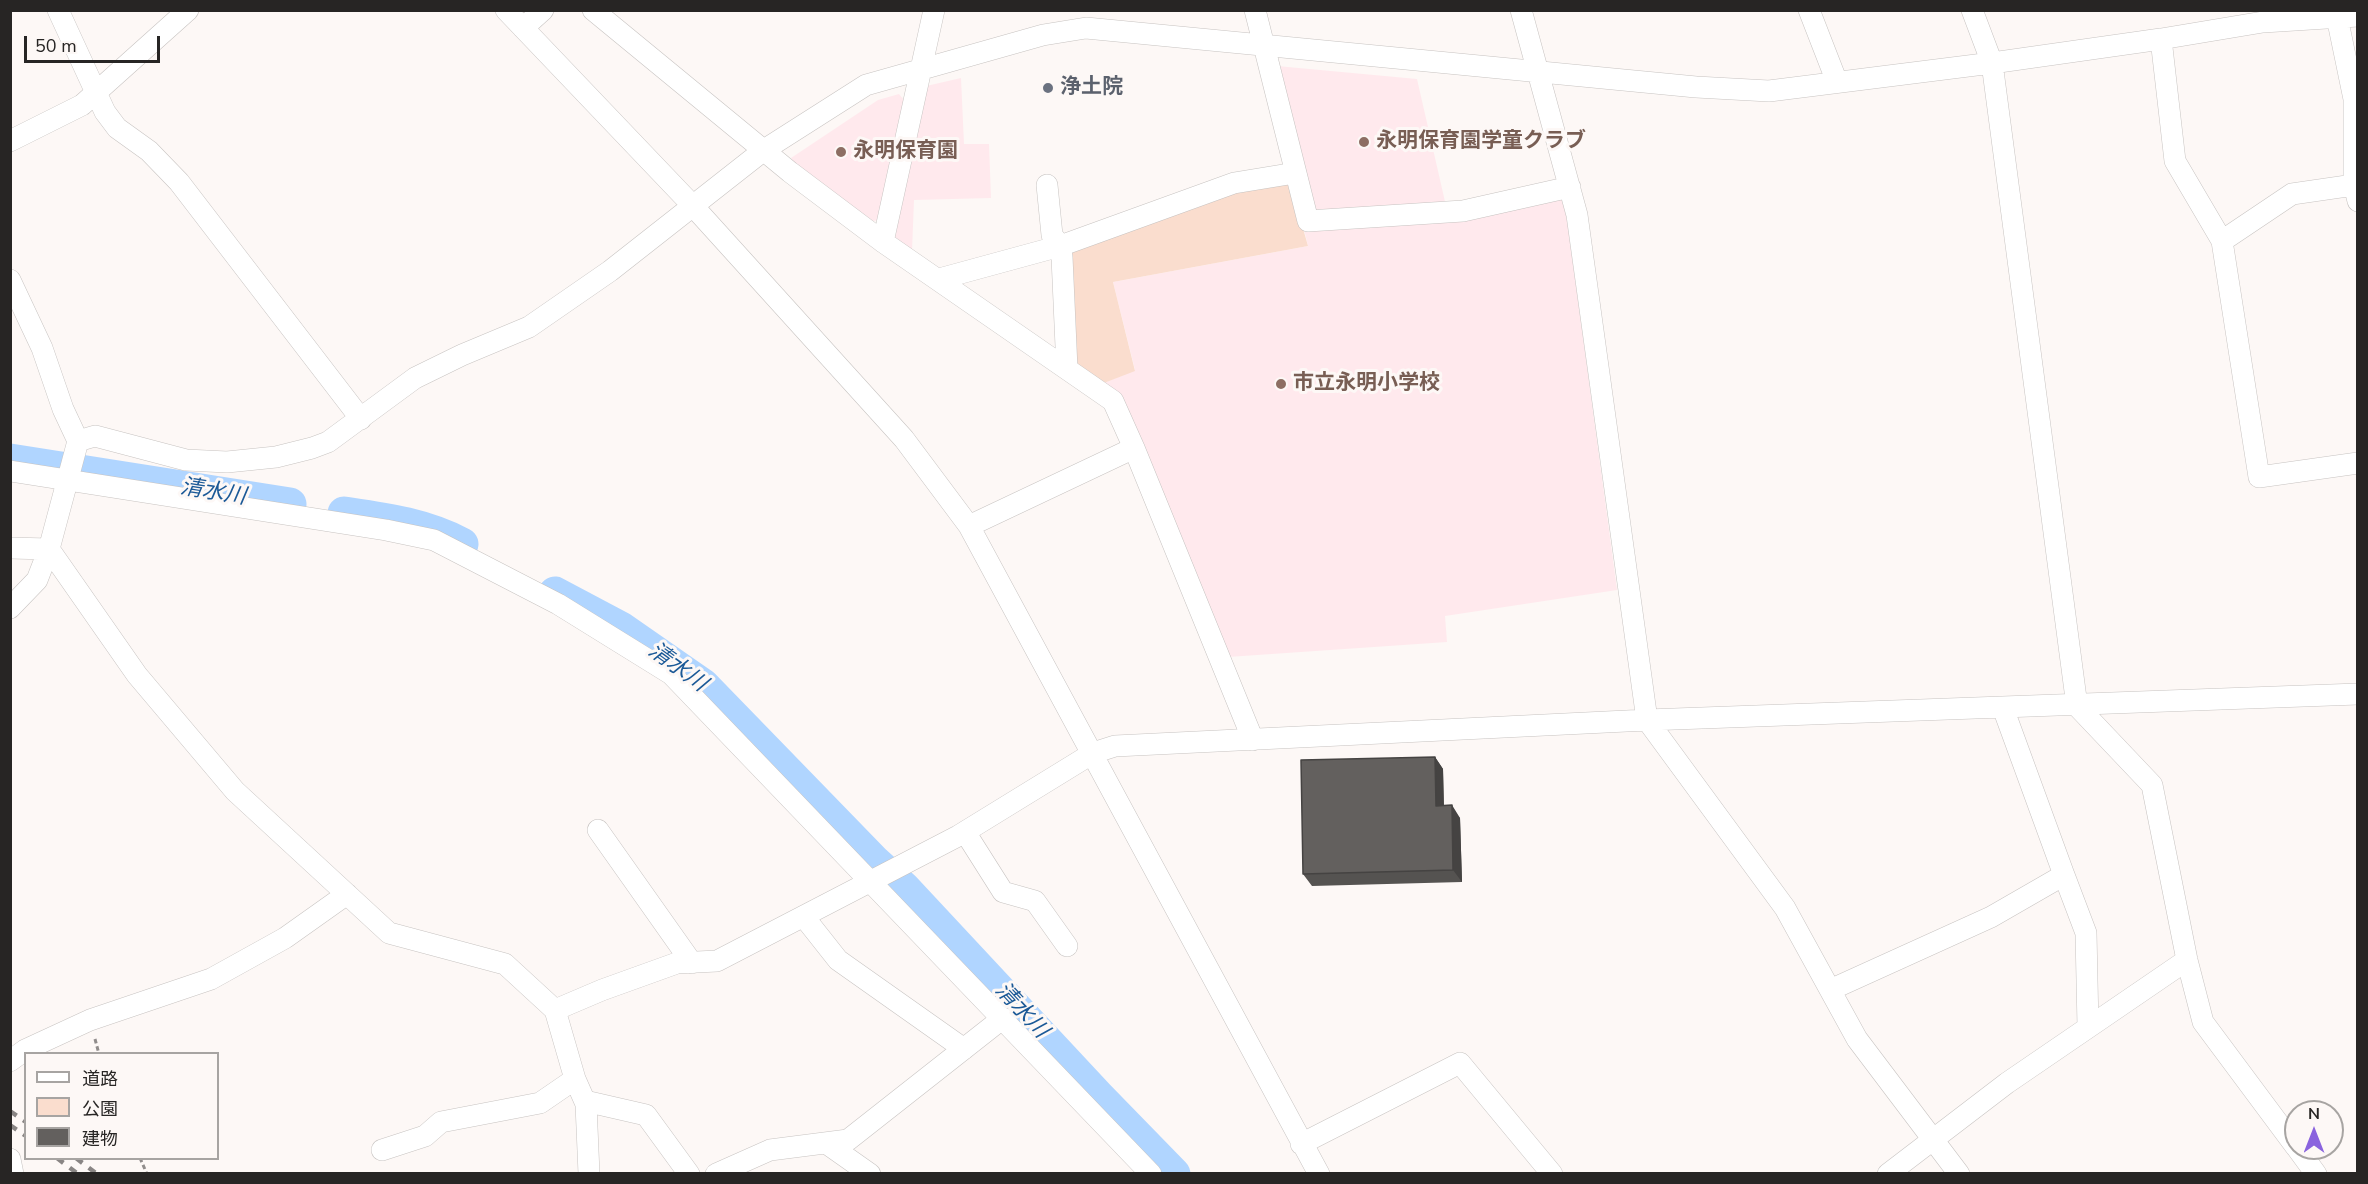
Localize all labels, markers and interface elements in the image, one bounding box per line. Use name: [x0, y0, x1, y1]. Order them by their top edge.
scale bar: [27, 24, 164, 62]
text: 50 m: [35, 34, 77, 58]
place label: 浄土院: [1060, 75, 1123, 101]
marker: 浄土院: [1041, 81, 1055, 95]
place label: 永明保育園学童クラブ: [1376, 129, 1586, 155]
marker: 永明保育園学童クラブ: [1357, 135, 1371, 149]
place label: 永明保育園: [853, 139, 958, 165]
marker: 永明保育園: [834, 145, 848, 159]
place label: 市立永明小学校: [1293, 371, 1440, 397]
marker: 市立永明小学校: [1274, 377, 1288, 391]
water label: 清水川: [178, 475, 248, 511]
water label: 清水川: [643, 638, 711, 698]
water label: 清水川: [989, 978, 1053, 1044]
legend: [24, 1052, 219, 1160]
text: 道路: [82, 1067, 118, 1091]
text: 公園: [82, 1097, 118, 1121]
north arrow: [2284, 1100, 2344, 1160]
text: N: [2308, 1103, 2320, 1125]
text: 建物: [82, 1127, 118, 1151]

